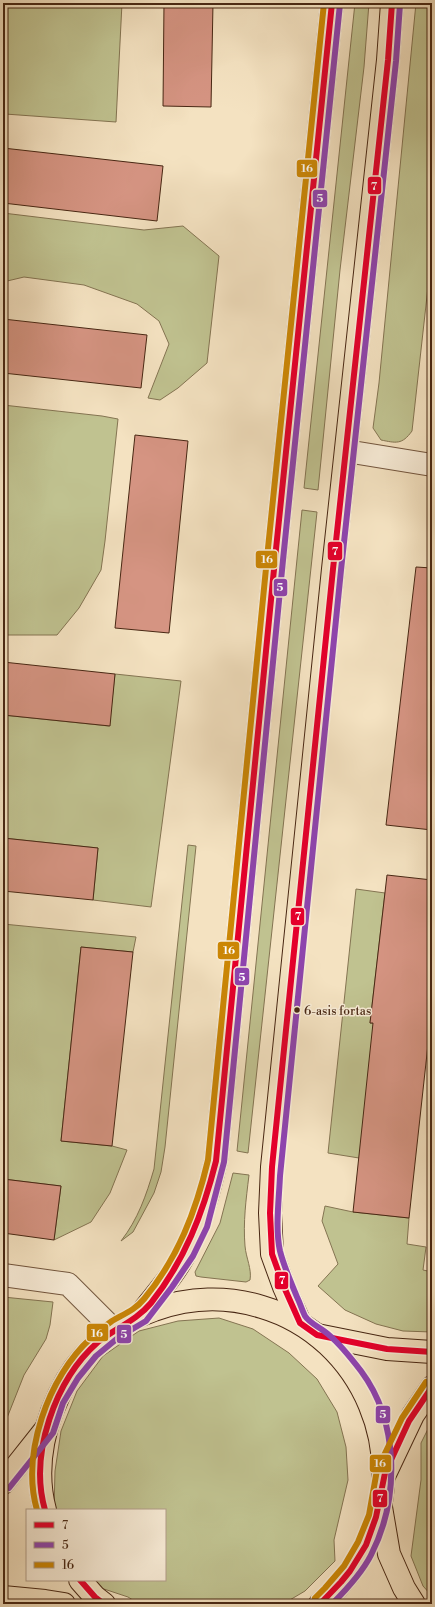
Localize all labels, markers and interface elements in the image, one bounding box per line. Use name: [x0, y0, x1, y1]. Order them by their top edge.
line badge: 16: [296, 159, 318, 178]
text: 16: [301, 162, 313, 176]
line badge: 7: [367, 176, 382, 195]
text: 7: [371, 180, 378, 194]
line badge: 5: [312, 189, 328, 208]
text: 5: [317, 192, 324, 206]
line badge: 7: [327, 541, 343, 561]
text: 7: [332, 545, 339, 559]
line badge: 16: [255, 550, 278, 569]
text: 16: [261, 553, 273, 567]
line badge: 5: [273, 578, 288, 597]
text: 5: [277, 581, 284, 595]
line badge: 7: [290, 907, 305, 926]
text: 7: [295, 910, 302, 924]
line badge: 16: [217, 941, 240, 960]
text: 16: [223, 944, 235, 958]
line badge: 5: [234, 967, 250, 986]
text: 5: [239, 971, 246, 985]
place label: 6-asis fortas: [304, 1004, 371, 1019]
marker: 6-asis fortas: [292, 1005, 302, 1015]
line badge: 7: [274, 1271, 289, 1290]
text: 7: [279, 1274, 286, 1288]
line badge: 16: [86, 1323, 109, 1342]
line badge: 5: [116, 1324, 132, 1344]
text: 16: [91, 1327, 103, 1341]
text: 5: [121, 1328, 128, 1342]
line badge: 5: [375, 1405, 391, 1424]
text: 5: [380, 1408, 387, 1422]
line badge: 16: [369, 1454, 392, 1473]
text: 16: [374, 1457, 386, 1471]
line badge: 7: [372, 1489, 388, 1508]
text: 7: [377, 1492, 384, 1506]
legend: [26, 1509, 166, 1581]
text: 7: [62, 1518, 68, 1533]
text: 5: [62, 1538, 69, 1553]
text: 16: [62, 1558, 74, 1573]

